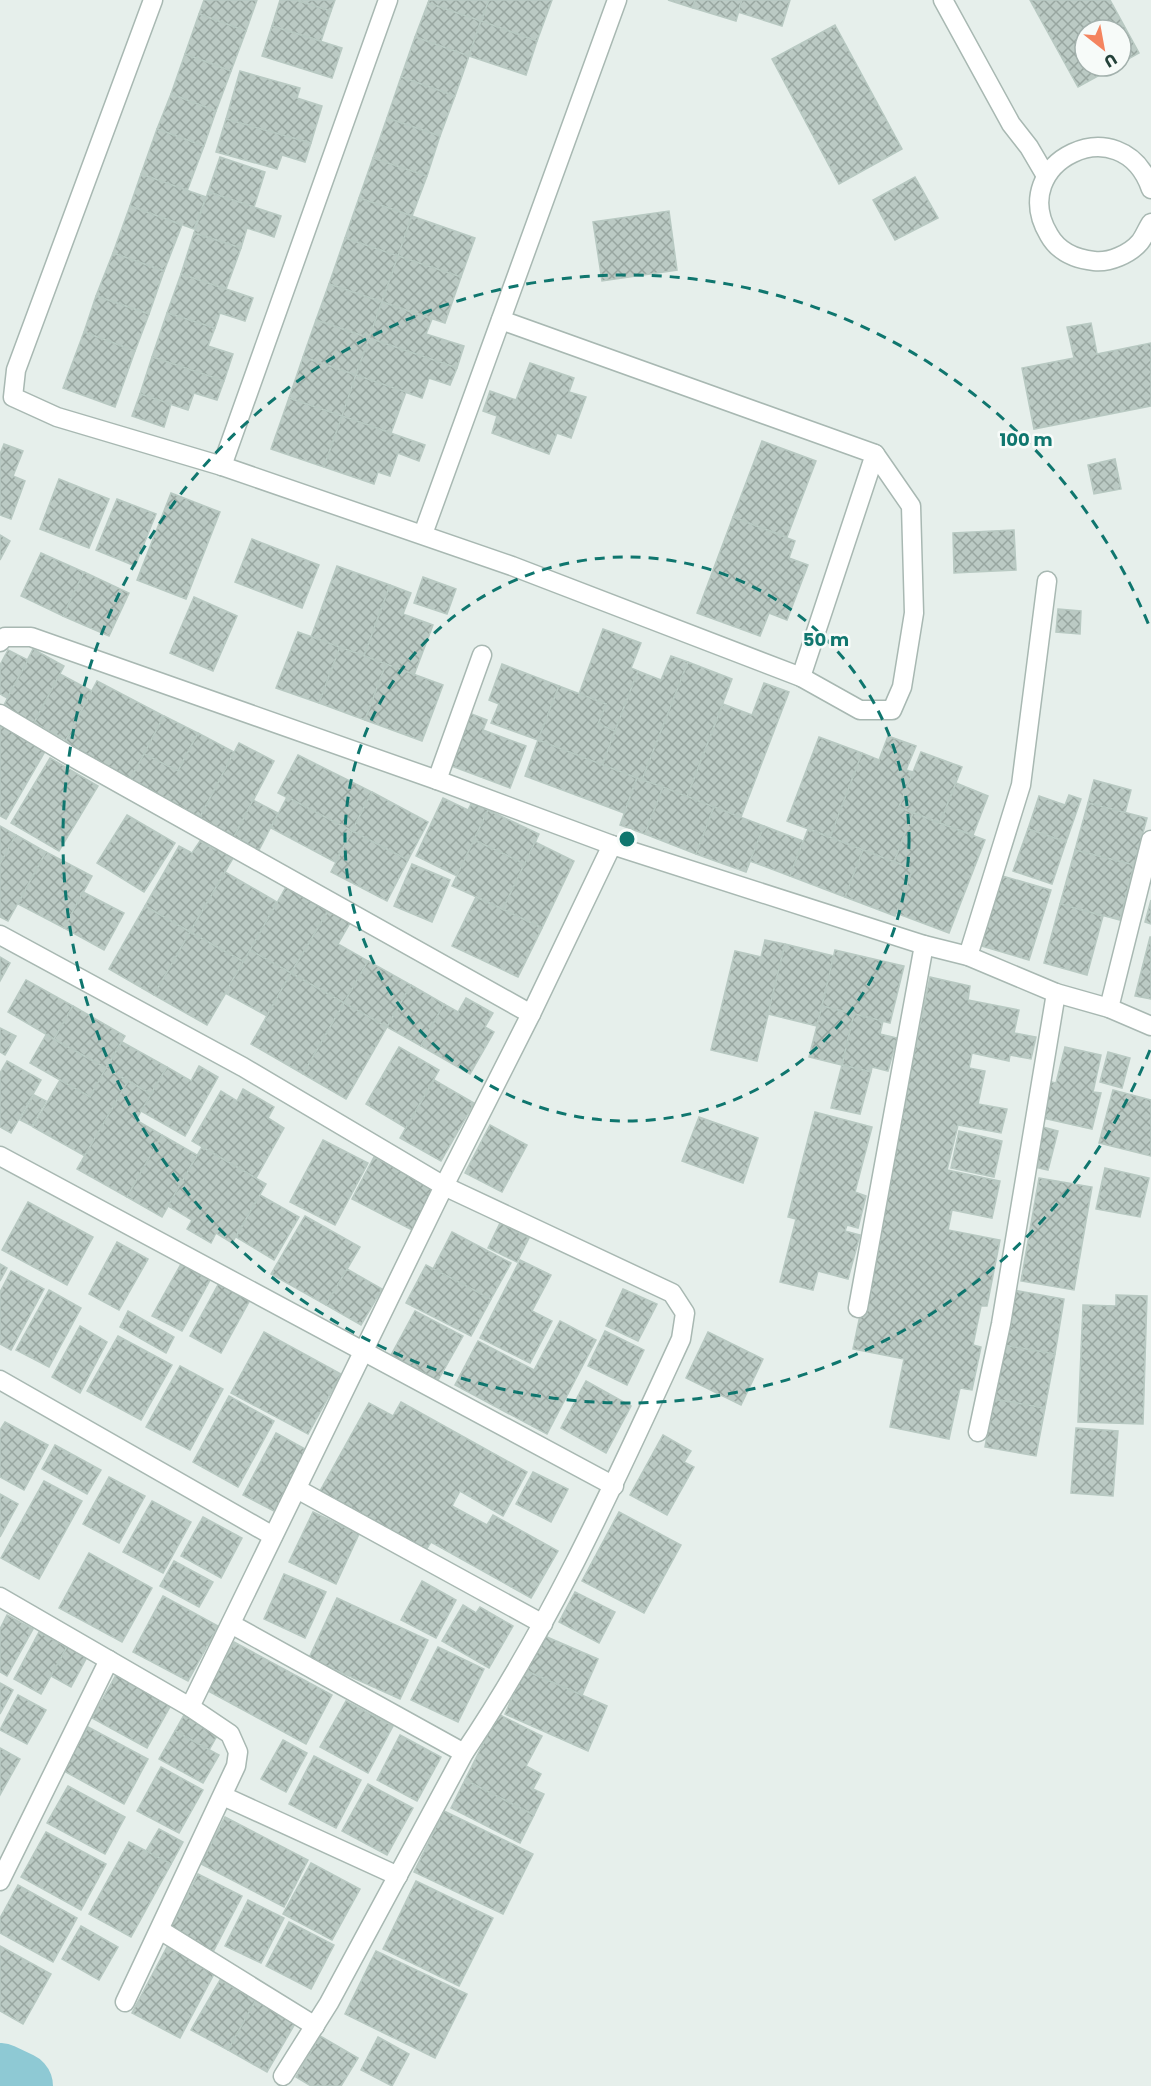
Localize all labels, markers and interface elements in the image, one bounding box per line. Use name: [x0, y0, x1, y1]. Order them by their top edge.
north arrow: [1073, 18, 1133, 78]
text: U: [1100, 48, 1121, 73]
text: 100 m: [999, 427, 1053, 452]
text: 50 m: [803, 627, 849, 652]
centre of rings: [617, 829, 637, 849]

